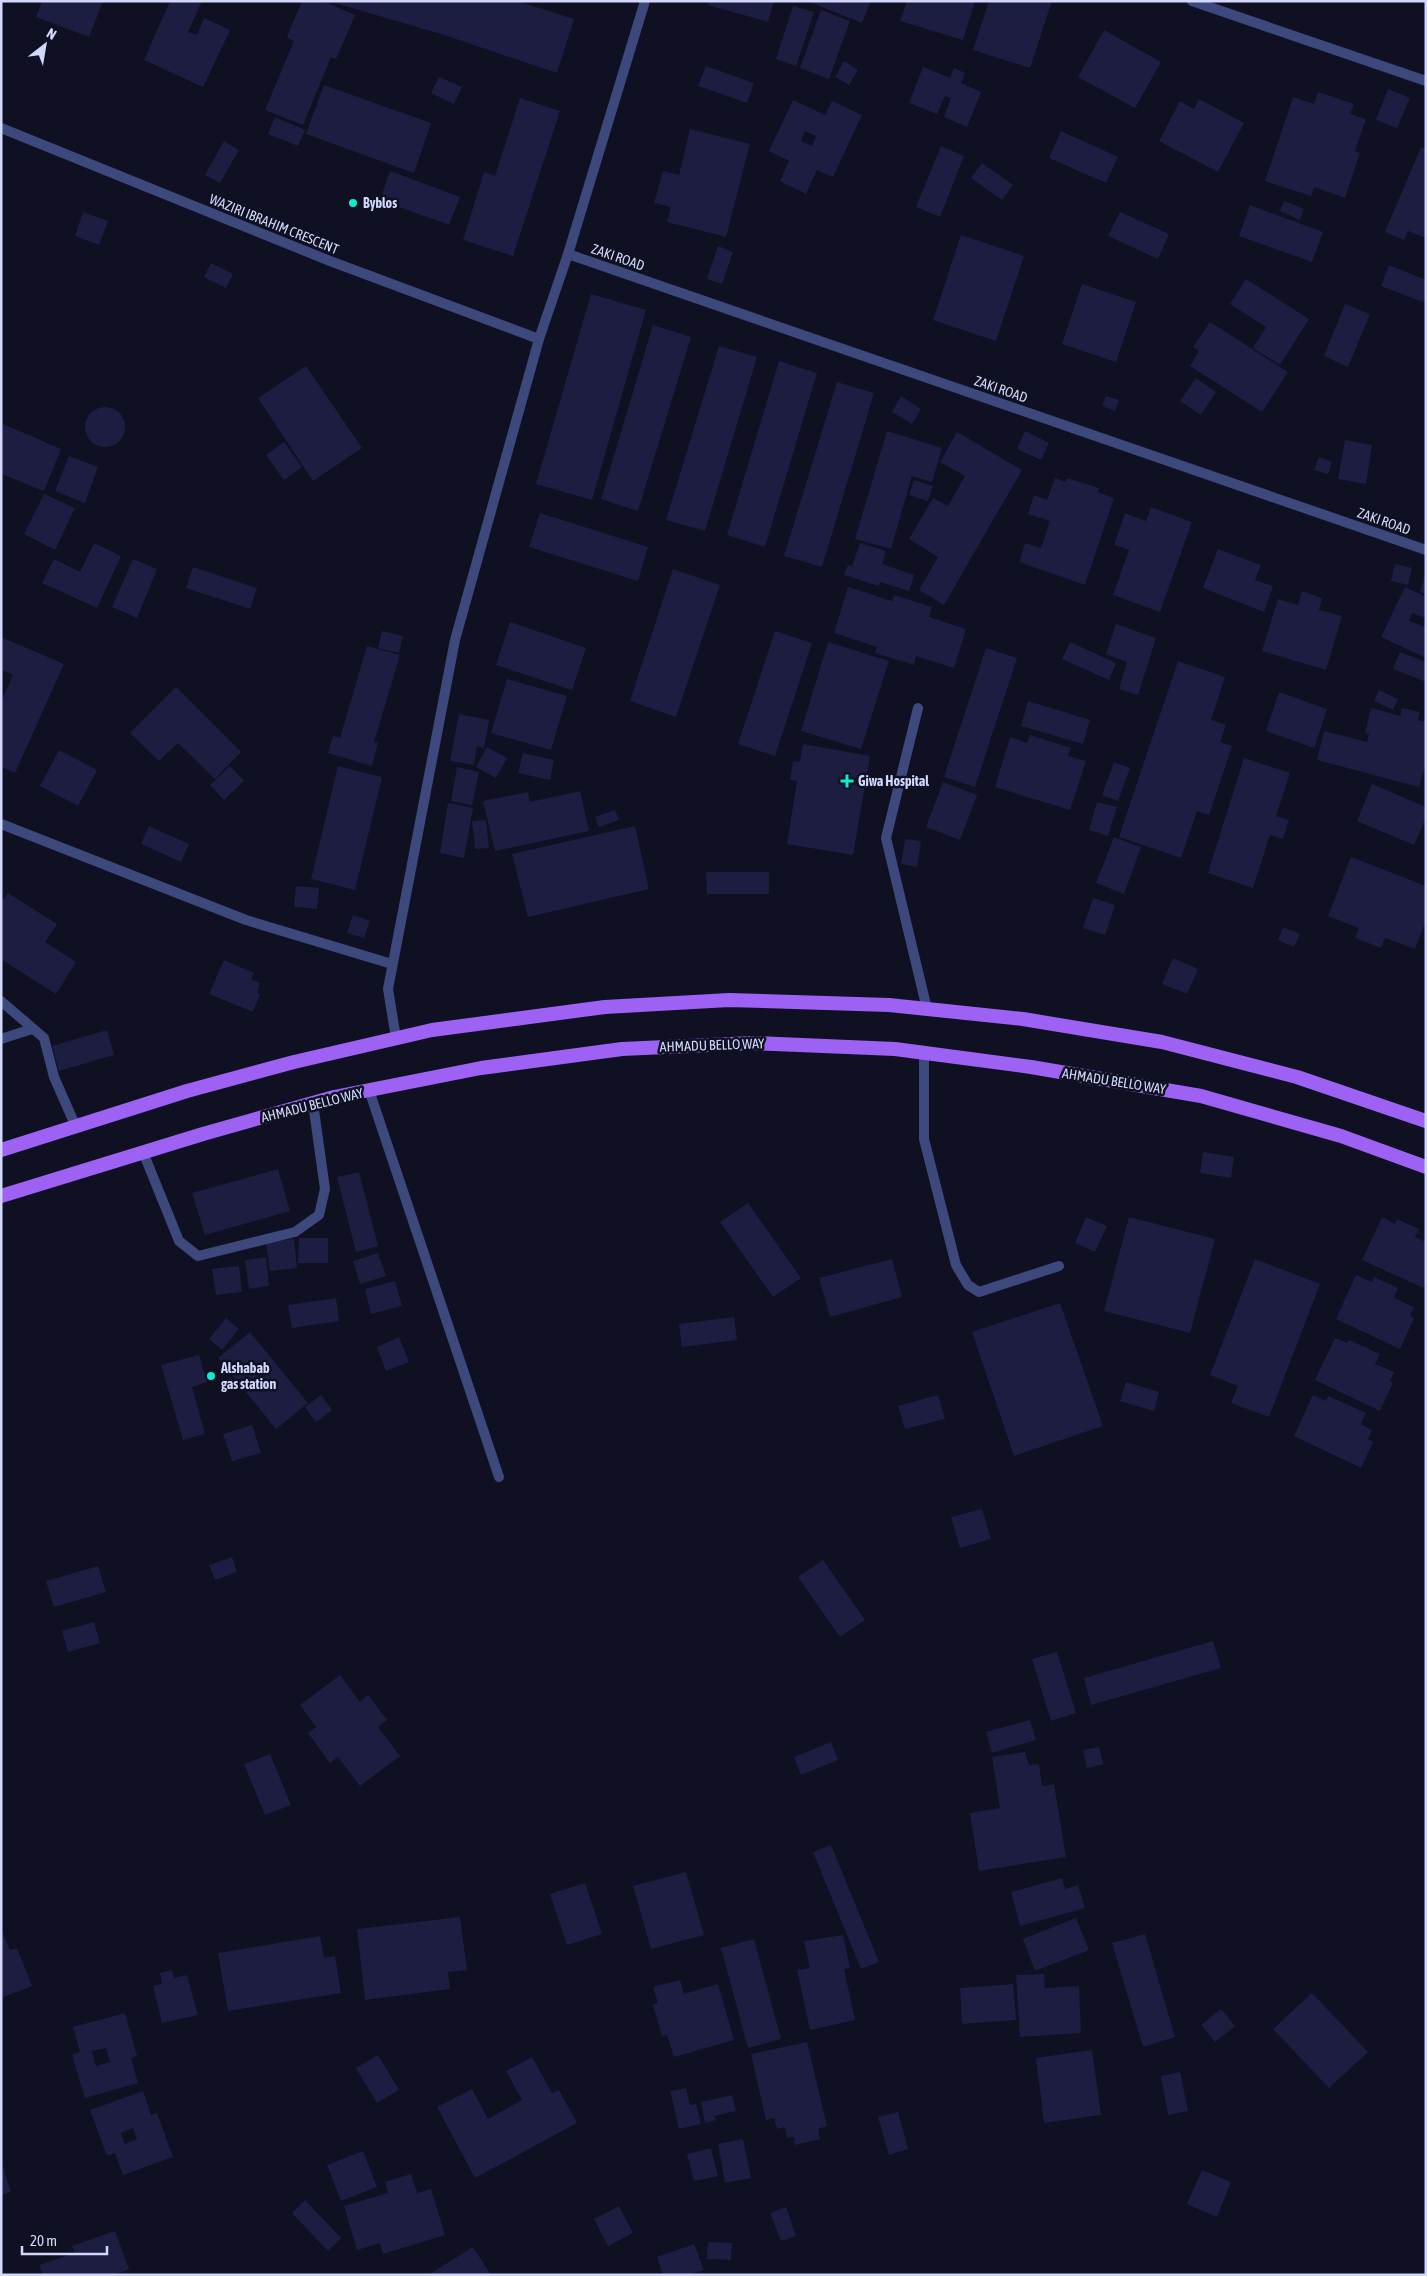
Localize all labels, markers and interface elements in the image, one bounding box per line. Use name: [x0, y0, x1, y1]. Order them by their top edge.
north arrow: [20, 20, 70, 70]
text: N: [44, 25, 59, 43]
street label: WAZIRI IBRAHIM CRESCENT: [207, 191, 341, 257]
place label: Byblos: [363, 195, 397, 211]
marker: Byblos: [347, 197, 359, 209]
street label: ZAKI ROAD: [589, 240, 647, 274]
street label: ZAKI ROAD: [972, 372, 1030, 406]
street label: ZAKI ROAD: [1355, 504, 1413, 538]
place label: Giwa Hospital: [858, 773, 929, 789]
marker: Giwa Hospital: [840, 774, 854, 788]
street label: AHMADU BELLO WAY: [659, 1035, 765, 1055]
street label: AHMADU BELLO WAY: [1061, 1065, 1168, 1097]
street label: AHMADU BELLO WAY: [259, 1084, 366, 1125]
place label: Alshabab gas station: [220, 1360, 276, 1392]
marker: Alshabab gas station: [205, 1370, 217, 1382]
scale bar: [22, 2224, 108, 2256]
text: 20 m: [30, 2232, 57, 2249]

